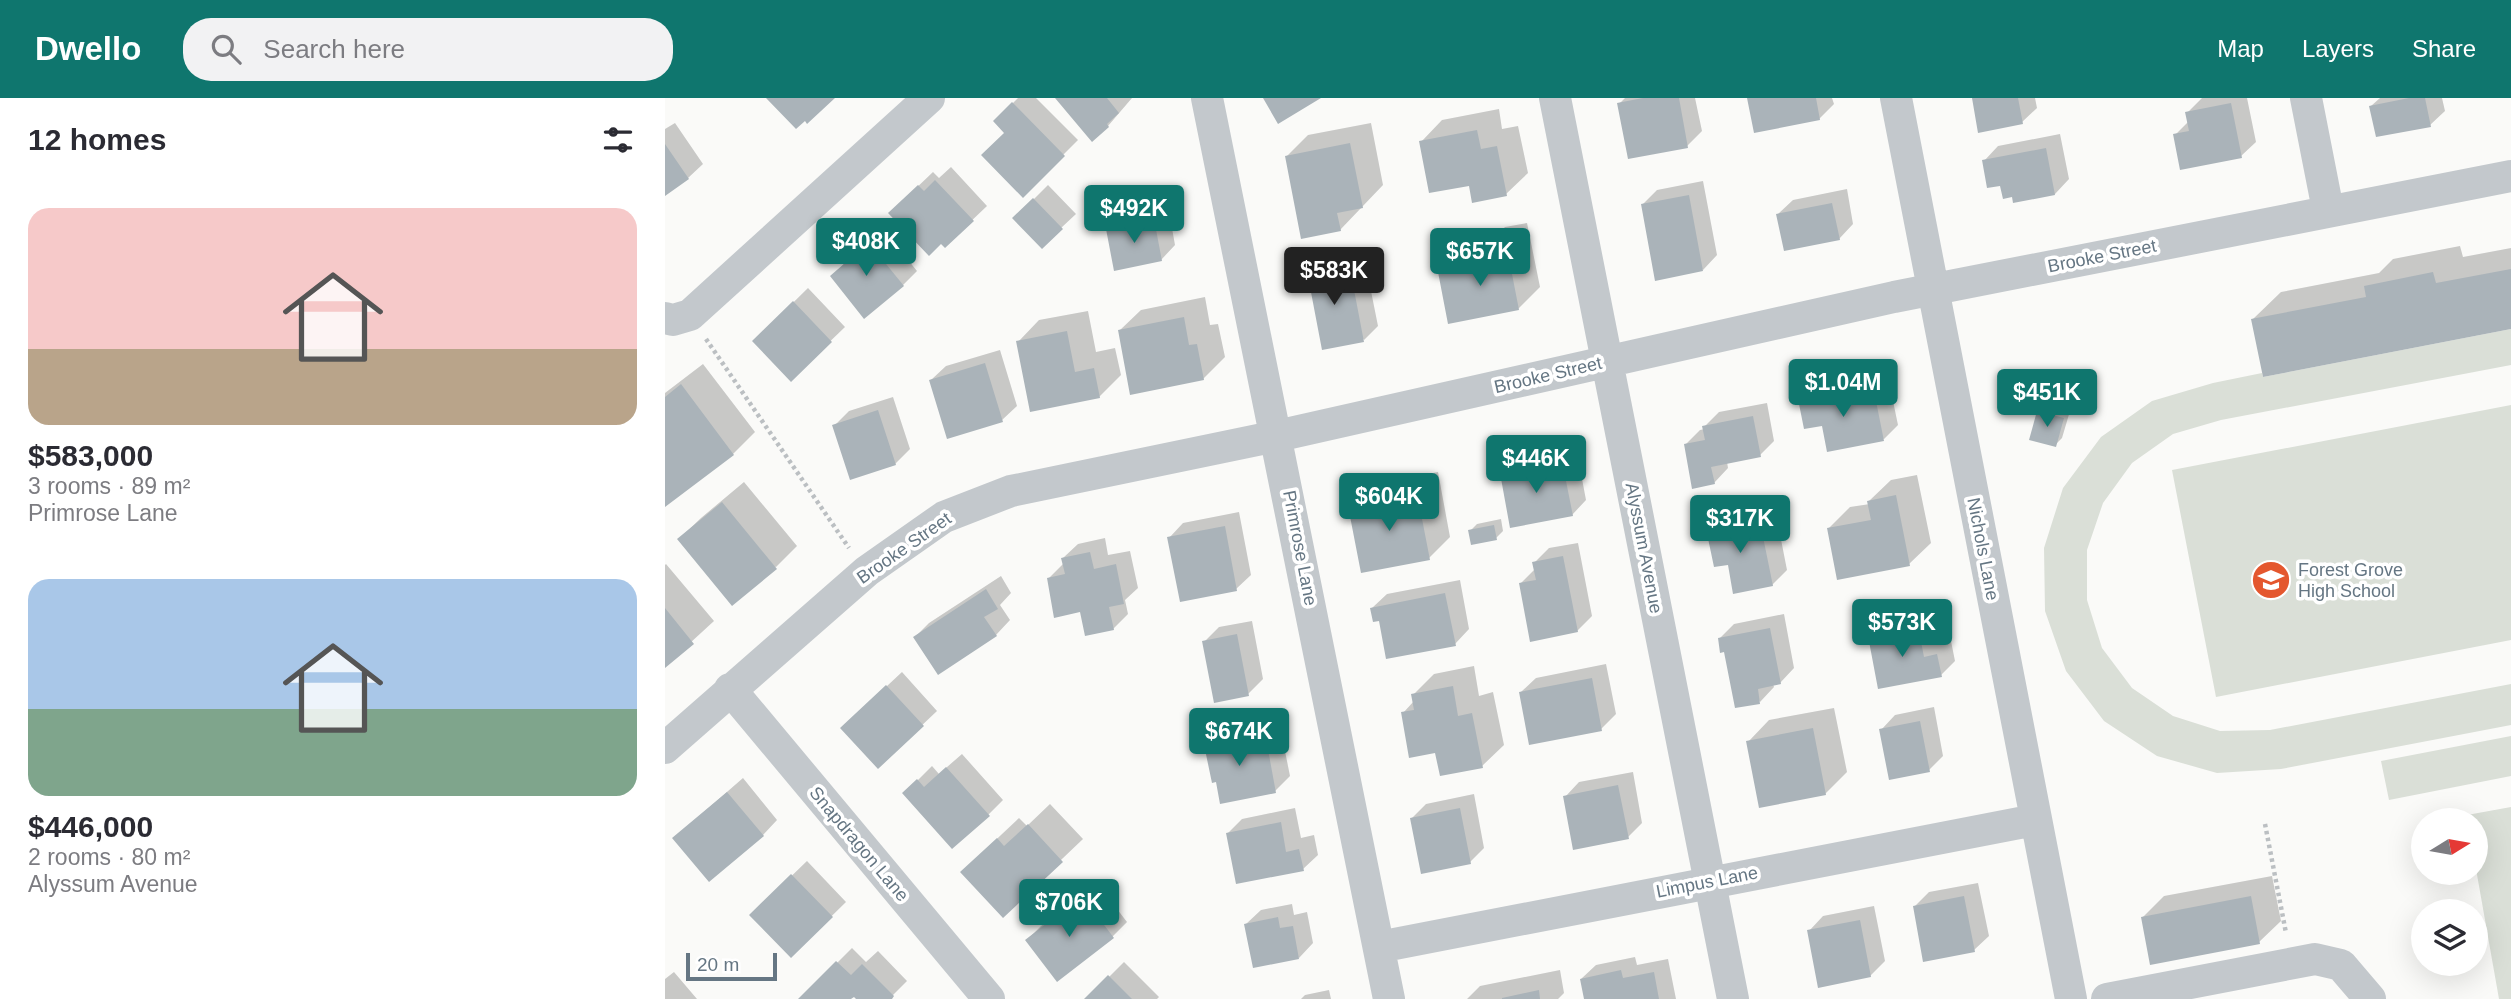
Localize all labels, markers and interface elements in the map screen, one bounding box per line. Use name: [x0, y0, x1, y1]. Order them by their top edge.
search box: [183, 18, 673, 81]
text: Dwello: [35, 30, 141, 67]
icon: search: [207, 30, 245, 68]
text: Search here: [263, 34, 405, 64]
text: Map: [2217, 35, 2264, 62]
text: Layers: [2302, 35, 2374, 62]
text: Share: [2412, 35, 2476, 62]
icon: filters: [599, 121, 637, 159]
text: 12 homes: [28, 123, 166, 156]
pin: $492K: [1085, 186, 1183, 245]
text: $492K: [1100, 195, 1168, 221]
pin: $408K: [817, 218, 915, 278]
text: $408K: [832, 228, 900, 254]
pin: $657K: [1431, 228, 1529, 288]
street label: Brooke Street: [2046, 236, 2158, 276]
text: $657K: [1446, 238, 1514, 264]
pin: $583K: [1285, 248, 1383, 307]
icon: home: [270, 254, 396, 380]
text: $583K: [1300, 257, 1368, 283]
street label: Brooke Street: [1492, 353, 1604, 397]
pin: $1.04M: [1786, 360, 1900, 419]
text: $1.04M: [1805, 369, 1881, 395]
pin: $451K: [1998, 370, 2096, 429]
text: $451K: [2013, 379, 2081, 405]
pin: $446K: [1487, 436, 1585, 495]
text: $583,000: [28, 439, 153, 472]
text: $446K: [1502, 445, 1570, 471]
text: 3 rooms · 89 m²: [28, 473, 190, 499]
pin: $604K: [1340, 474, 1438, 533]
street label: Alyssum Avenue: [1622, 481, 1666, 615]
text: $604K: [1355, 483, 1423, 509]
street label: Primrose Lane: [1279, 489, 1321, 607]
pin: $317K: [1691, 496, 1789, 555]
street label: Nichols Lane: [1963, 496, 2003, 602]
text: Primrose Lane: [28, 500, 178, 526]
text: $317K: [1706, 505, 1774, 531]
street label: Brooke Street: [853, 508, 955, 588]
school or university icon: Forest Grove High School: [2250, 559, 2292, 601]
place label: Forest Grove High School: [2298, 560, 2403, 601]
pin: $573K: [1853, 600, 1951, 659]
text: $573K: [1868, 609, 1936, 635]
icon: home: [270, 625, 396, 751]
pin: $674K: [1190, 708, 1288, 768]
text: $674K: [1205, 718, 1273, 744]
street label: Snapdragon Lane: [805, 783, 913, 905]
north arrow: [2411, 808, 2489, 886]
map controls: [2411, 808, 2488, 976]
text: $446,000: [28, 810, 153, 843]
text: 2 rooms · 80 m²: [28, 844, 190, 870]
street label: Limpus Lane: [1654, 862, 1760, 902]
text: Alyssum Avenue: [28, 871, 198, 897]
pin: $706K: [1020, 880, 1118, 939]
text: $706K: [1035, 889, 1103, 915]
button: layers: [2411, 899, 2488, 976]
scale bar: [686, 950, 777, 982]
text: 20 m: [697, 954, 739, 975]

